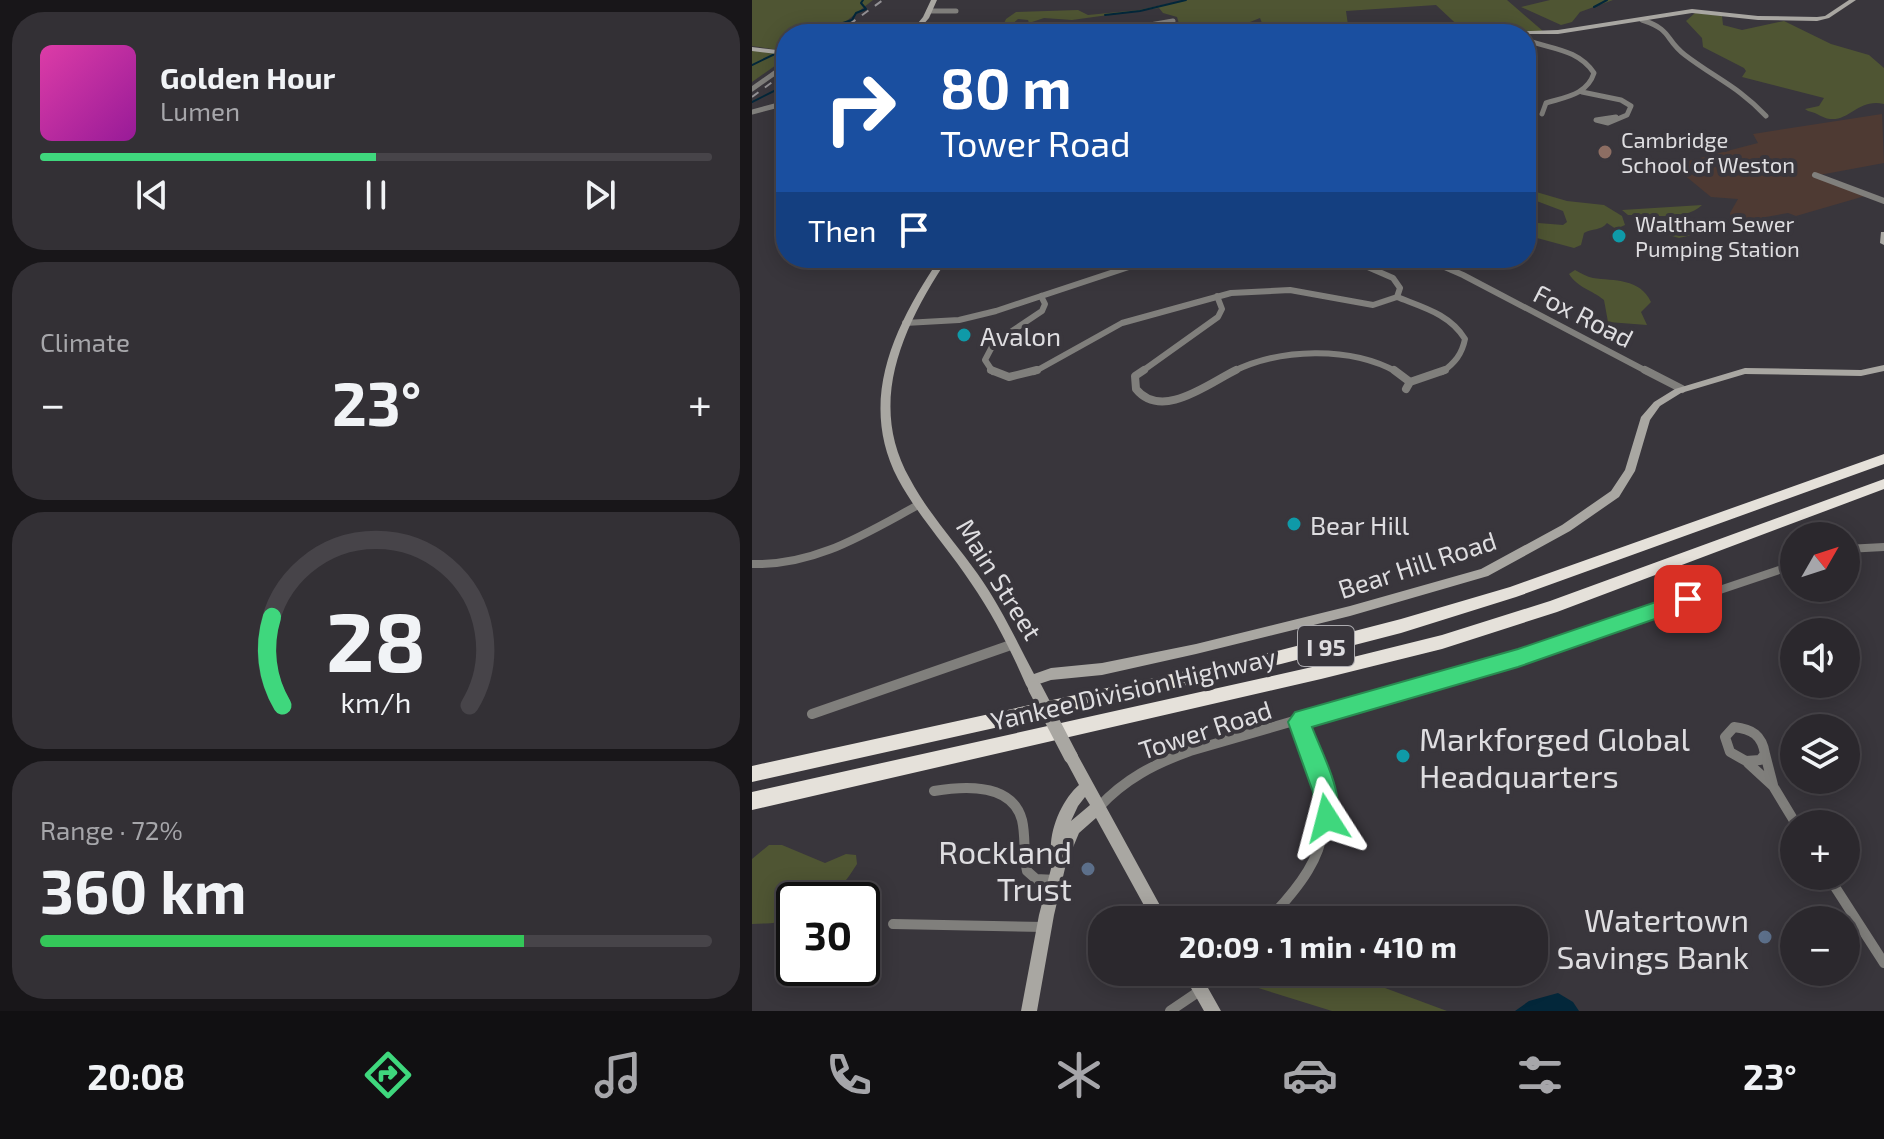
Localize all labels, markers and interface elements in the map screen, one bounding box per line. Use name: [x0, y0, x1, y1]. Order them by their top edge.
text: 80 m: [940, 53, 1072, 120]
icon: right: [808, 56, 912, 160]
text: Golden Hour: [160, 59, 335, 95]
text: Lumen: [160, 95, 240, 126]
text: Tower Road: [940, 121, 1131, 164]
place label: Cambridge School of Weston: [1621, 126, 1795, 177]
marker: Cambridge School of Weston: [1596, 143, 1614, 161]
icon: previous: [130, 173, 174, 217]
icon: pause: [354, 173, 398, 217]
icon: next: [578, 173, 622, 217]
icon: arrive: [892, 208, 936, 252]
place label: Waltham Sewer Pumping Station: [1635, 210, 1800, 261]
text: Then: [808, 212, 876, 248]
marker: Waltham Sewer Pumping Station: [1610, 227, 1628, 245]
street label: Fox Road: [1529, 277, 1639, 353]
place label: Avalon: [980, 320, 1061, 351]
text: Climate: [40, 326, 130, 357]
marker: Avalon: [955, 326, 973, 344]
text: 23°: [332, 366, 422, 438]
text: −: [40, 376, 66, 429]
text: +: [688, 376, 712, 429]
place label: Bear Hill: [1310, 509, 1410, 540]
street label: Main Street: [951, 513, 1049, 645]
marker: Bear Hill: [1285, 515, 1303, 533]
north arrow: [1780, 522, 1860, 602]
map controls: [1780, 522, 1860, 986]
street label: Bear Hill Road: [1334, 524, 1500, 604]
pin: [1654, 565, 1722, 633]
icon: arrive: [1666, 577, 1710, 621]
text: 28: [326, 589, 426, 689]
button: sound: [1780, 618, 1860, 698]
road number: I 95: [1298, 626, 1354, 666]
street label: Yankee Division Highway: [988, 640, 1279, 736]
text: km/h: [341, 685, 411, 720]
street label: Tower Road: [1135, 693, 1275, 765]
button: layers: [1780, 714, 1860, 794]
place label: Markforged Global Headquarters: [1419, 719, 1691, 794]
marker: Markforged Global Headquarters: [1394, 747, 1412, 765]
position arrow: [1285, 776, 1369, 860]
button: +: [1780, 810, 1860, 890]
text: Range · 72%: [40, 814, 183, 845]
place label: Rockland Trust: [938, 832, 1072, 907]
text: 360 km: [40, 854, 247, 926]
marker: Rockland Trust: [1079, 860, 1097, 878]
speed limit sign: 30: [776, 882, 880, 986]
place label: Watertown Savings Bank: [1556, 900, 1749, 975]
button: −: [1780, 906, 1860, 986]
text: 20:09 · 1 min · 410 m: [1179, 928, 1457, 964]
marker: Watertown Savings Bank: [1756, 928, 1774, 946]
icon: directions: [360, 1047, 416, 1103]
icon: music: [590, 1047, 646, 1103]
icon: phone: [821, 1047, 877, 1103]
icon: climate: [1051, 1047, 1107, 1103]
icon: car: [1282, 1047, 1338, 1103]
icon: filters: [1512, 1047, 1568, 1103]
text: 20:08: [87, 1054, 185, 1097]
text: 23°: [1743, 1054, 1797, 1097]

